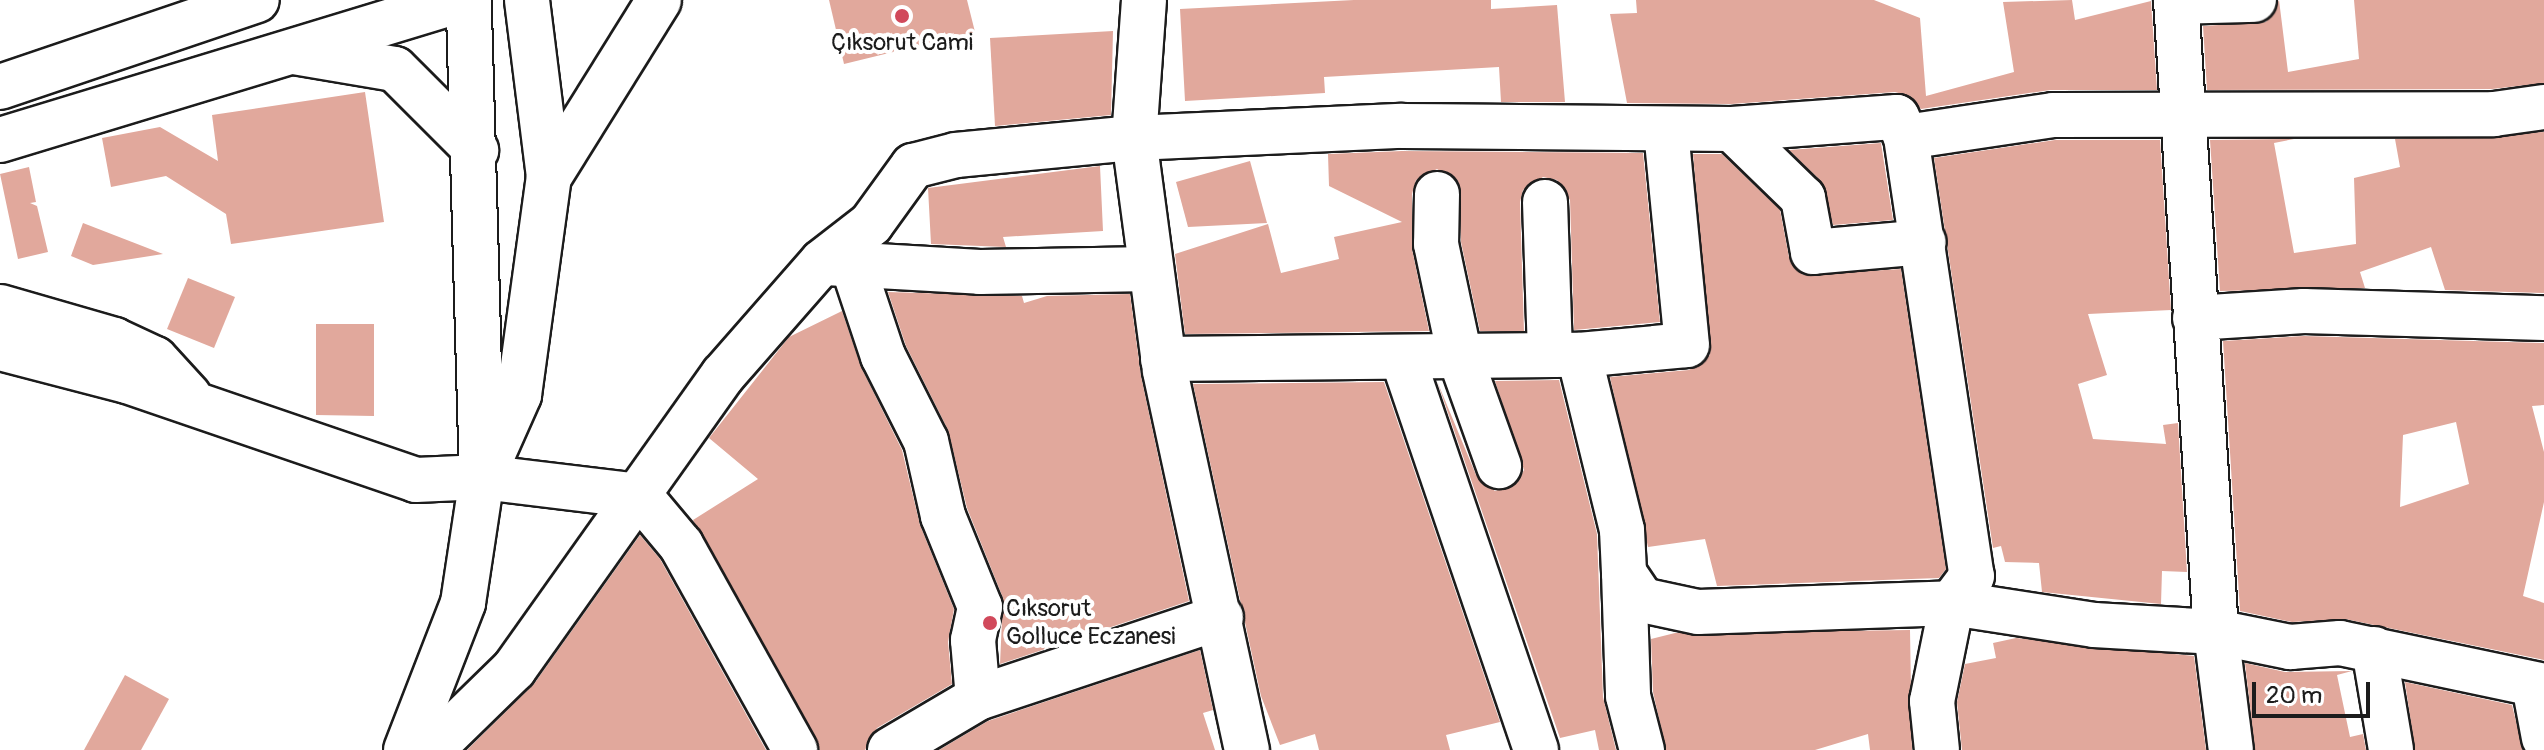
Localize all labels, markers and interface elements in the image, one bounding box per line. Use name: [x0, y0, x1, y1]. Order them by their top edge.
marker: Çıksorut Cami: [893, 7, 911, 25]
place label: Çıksorut Cami: [831, 29, 973, 57]
place label: Cıksorut Golluce Eczanesi: [1006, 595, 1176, 651]
marker: Cıksorut Golluce Eczanesi: [981, 614, 999, 632]
scale bar: [2256, 666, 2374, 716]
text: 20 m: [2266, 681, 2322, 710]

